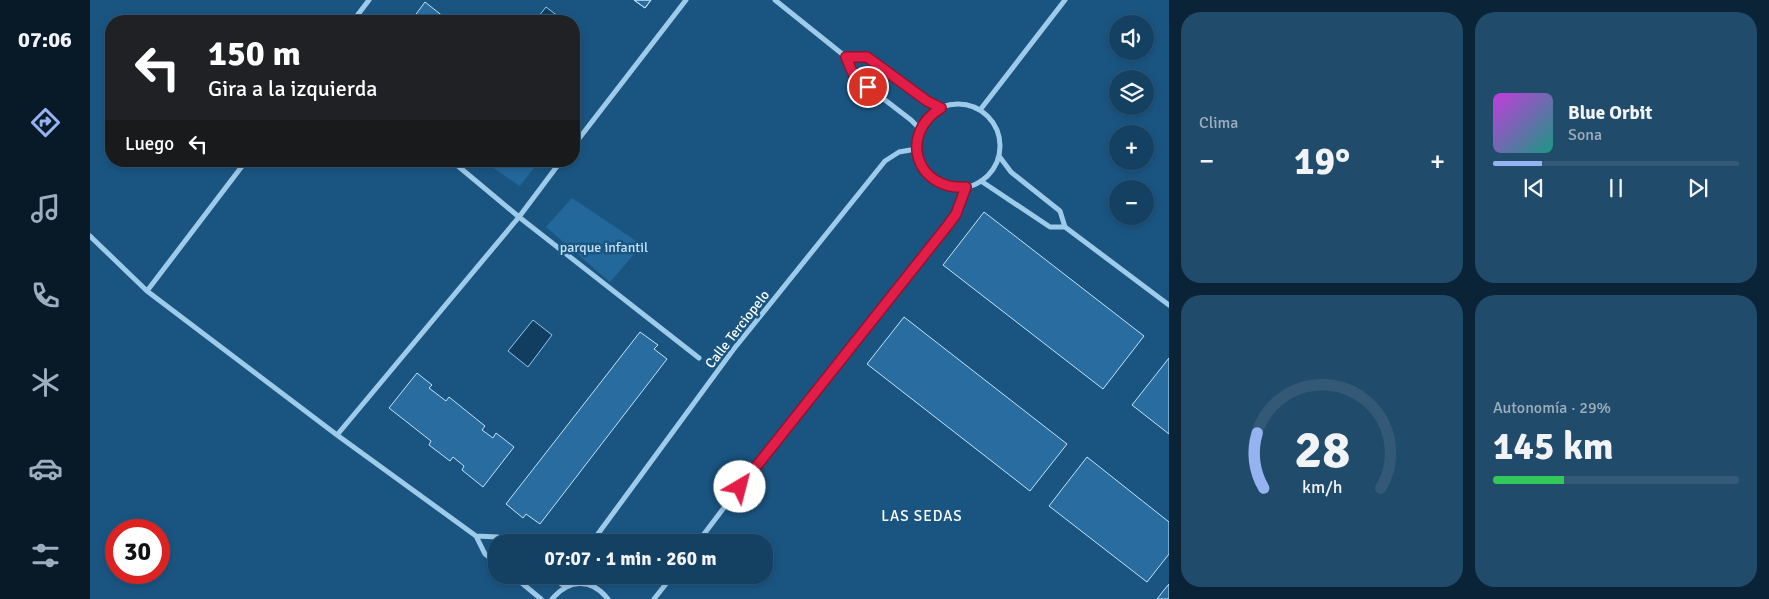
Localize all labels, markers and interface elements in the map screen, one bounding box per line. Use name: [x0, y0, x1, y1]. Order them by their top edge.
map controls: [1109, 15, 1154, 225]
button: sound: [1109, 15, 1154, 60]
text: 07:06: [18, 26, 72, 53]
text: 150 m: [208, 32, 301, 75]
icon: left: [125, 35, 190, 100]
pin: [847, 66, 889, 108]
button: layers: [1109, 70, 1154, 115]
icon: arrive: [854, 73, 882, 101]
text: Gira a la izquierda: [208, 75, 377, 102]
text: Blue Orbit: [1568, 101, 1652, 125]
icon: directions: [28, 105, 63, 140]
text: Clima: [1199, 113, 1238, 133]
button: +: [1109, 125, 1154, 170]
text: Sona: [1568, 125, 1602, 145]
icon: left: [184, 130, 212, 158]
text: Luego: [125, 132, 174, 156]
text: 19°: [1294, 138, 1350, 185]
text: −: [1199, 144, 1214, 178]
text: +: [1430, 144, 1445, 178]
icon: previous: [1520, 174, 1548, 202]
icon: pause: [1602, 174, 1630, 202]
icon: next: [1684, 174, 1712, 202]
button: −: [1109, 180, 1154, 225]
icon: music: [28, 191, 63, 226]
park label: parque infantil: [560, 239, 648, 256]
icon: phone: [28, 278, 63, 313]
street label: Calle Terciopelo: [702, 287, 773, 372]
icon: climate: [28, 365, 63, 400]
text: Autonomía · 29%: [1493, 398, 1611, 418]
text: 28: [1294, 418, 1350, 482]
text: 145 km: [1493, 423, 1614, 470]
icon: car: [28, 451, 63, 486]
position arrow: [713, 460, 765, 512]
text: km/h: [1302, 476, 1342, 498]
district label: LAS SEDAS: [881, 507, 963, 525]
speed limit sign: 30: [105, 519, 170, 584]
icon: filters: [28, 538, 63, 573]
text: 07:07 · 1 min · 260 m: [544, 547, 717, 571]

